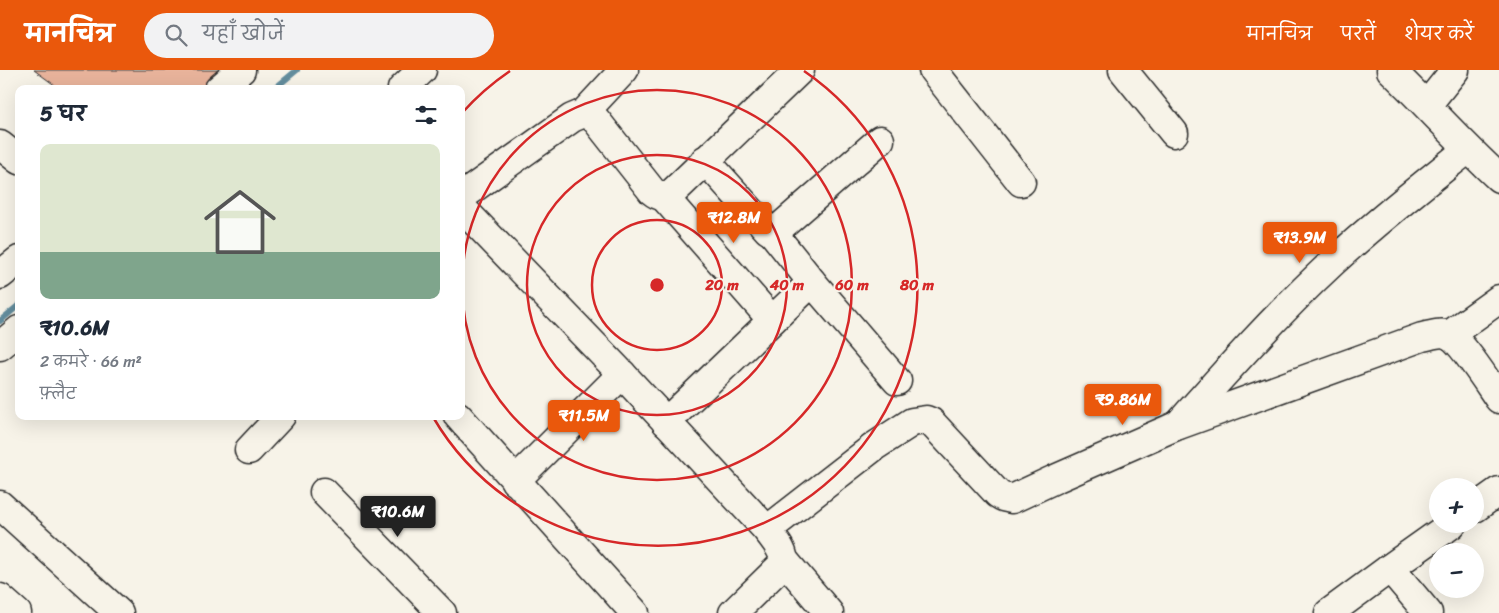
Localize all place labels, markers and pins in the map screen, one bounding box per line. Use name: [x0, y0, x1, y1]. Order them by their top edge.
pin: ₹12.8M: [693, 202, 775, 244]
pin: ₹13.9M: [1259, 222, 1341, 264]
centre of rings: [648, 276, 666, 294]
pin: ₹9.86M: [1082, 384, 1164, 426]
pin: ₹11.5M: [543, 400, 625, 442]
pin: ₹10.6M: [357, 496, 439, 538]

